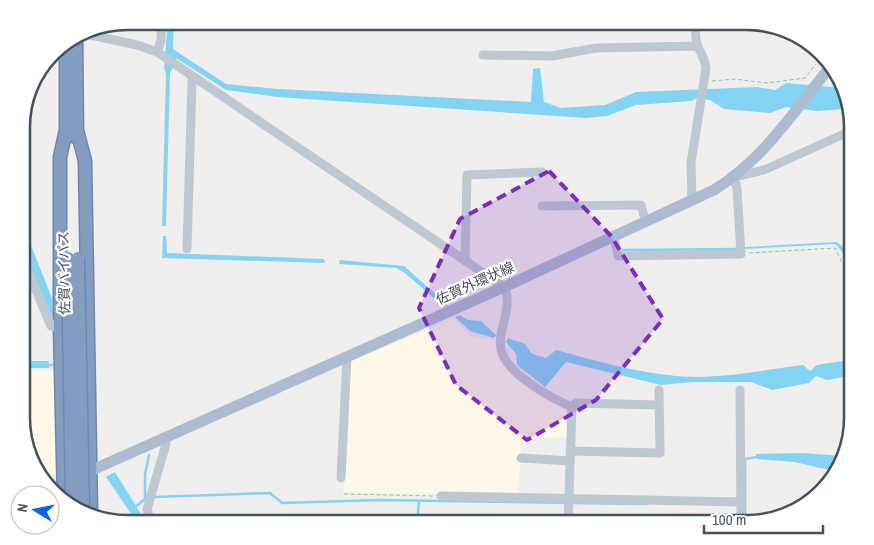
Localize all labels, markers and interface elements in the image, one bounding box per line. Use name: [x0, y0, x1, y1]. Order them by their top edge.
street label: 佐賀バイパス: [54, 231, 74, 315]
street label: 佐賀外環状線: [433, 258, 517, 308]
north arrow: [10, 485, 60, 535]
text: N: [13, 502, 32, 513]
scale bar: [704, 502, 823, 534]
text: 100 m: [712, 509, 746, 530]

